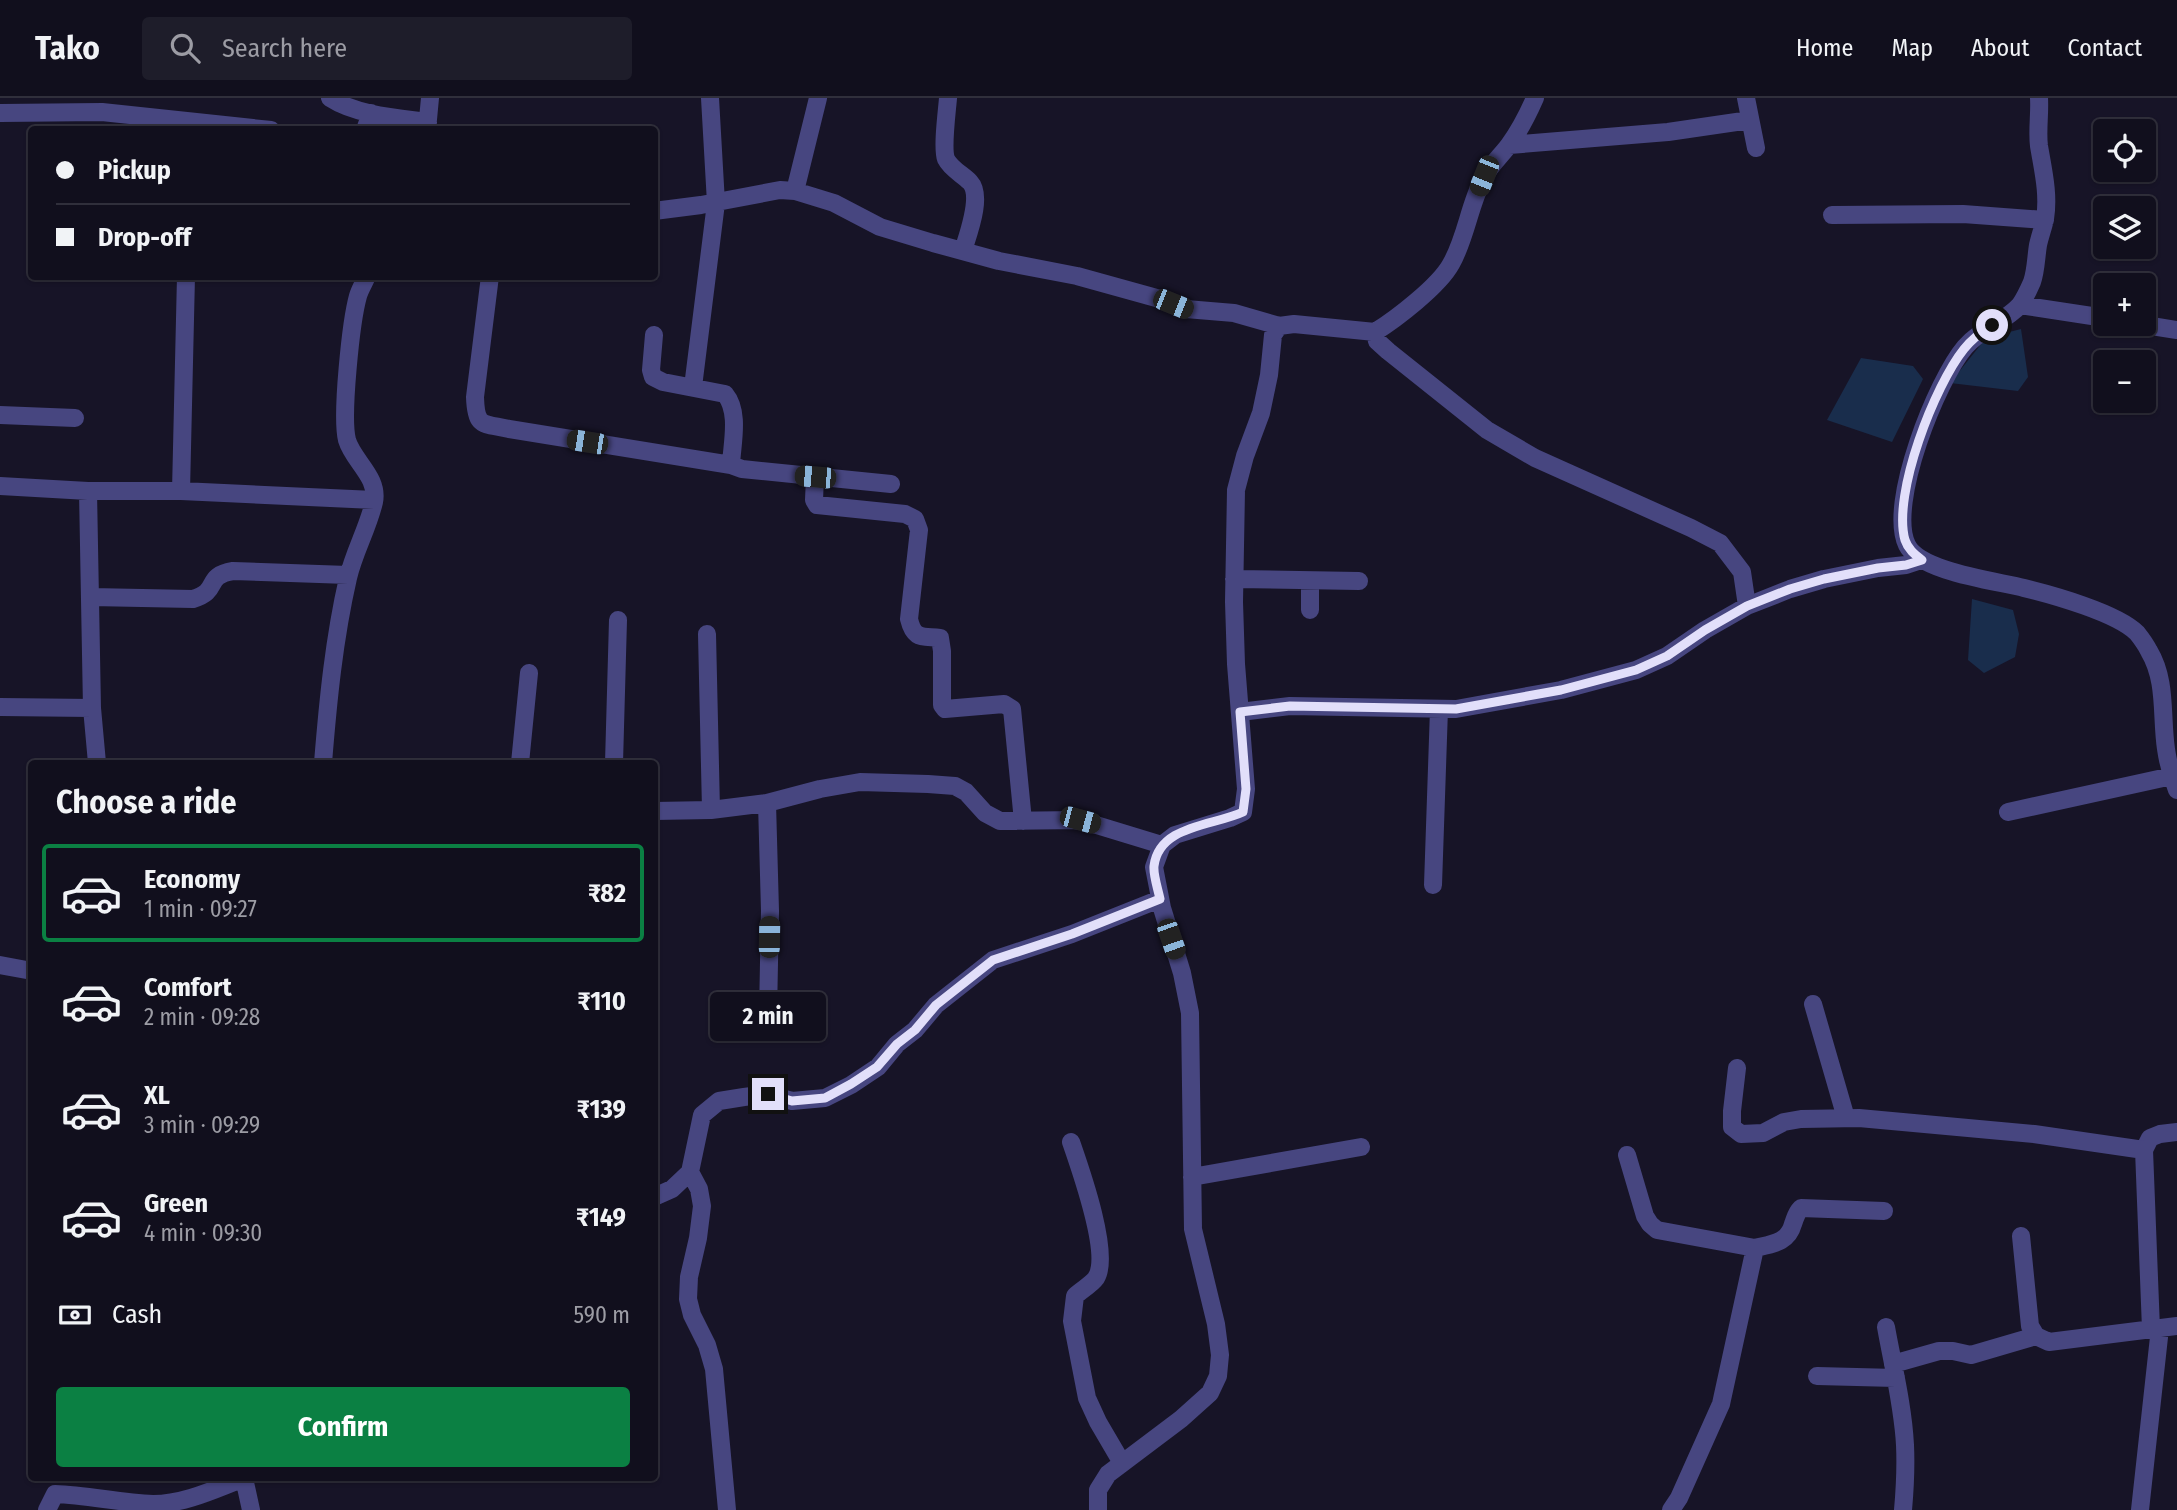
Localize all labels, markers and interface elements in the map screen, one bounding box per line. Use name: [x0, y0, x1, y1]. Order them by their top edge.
search box: [142, 17, 632, 80]
text: Tako: [35, 28, 100, 68]
icon: search: [166, 29, 204, 67]
text: Search here: [222, 33, 347, 64]
text: Home: [1796, 34, 1853, 62]
text: Map: [1891, 34, 1933, 62]
text: About: [1971, 34, 2029, 62]
text: Contact: [2067, 34, 2142, 62]
map controls: [2093, 119, 2156, 413]
button: locate: [2093, 119, 2156, 182]
car: [1467, 153, 1502, 199]
text: Pickup: [98, 155, 171, 186]
button: layers: [2093, 196, 2156, 259]
text: Drop-off: [98, 222, 191, 253]
button: +: [2093, 273, 2156, 336]
car: [1150, 286, 1197, 322]
route start: [1976, 309, 2008, 341]
button: −: [2093, 350, 2156, 413]
car: [565, 428, 610, 456]
car: [794, 465, 837, 489]
text: Choose a ride: [56, 783, 237, 821]
car: [1057, 804, 1104, 836]
icon: car: [60, 862, 123, 925]
text: Economy: [144, 864, 240, 895]
text: ₹82: [588, 878, 626, 909]
text: 1 min · 09:27: [144, 895, 257, 923]
car: [759, 916, 780, 958]
car: [1155, 916, 1188, 962]
icon: car: [60, 970, 123, 1033]
text: Comfort: [144, 972, 232, 1003]
text: ₹110: [578, 986, 626, 1017]
callout: 2 min: [710, 992, 826, 1042]
text: 2 min: [743, 1002, 794, 1030]
text: 2 min · 09:28: [144, 1003, 260, 1031]
icon: car: [60, 1078, 123, 1141]
route end: [752, 1078, 784, 1110]
text: XL: [144, 1080, 170, 1111]
text: ₹139: [577, 1094, 626, 1125]
text: 3 min · 09:29: [144, 1111, 260, 1139]
icon: car: [60, 1186, 123, 1249]
text: Green: [144, 1188, 208, 1219]
text: ₹149: [576, 1202, 626, 1233]
text: 4 min · 09:30: [144, 1219, 262, 1247]
icon: cash: [56, 1296, 94, 1334]
text: Cash: [112, 1299, 162, 1330]
text: 590 m: [574, 1301, 630, 1329]
button: Confirm: [56, 1387, 630, 1467]

